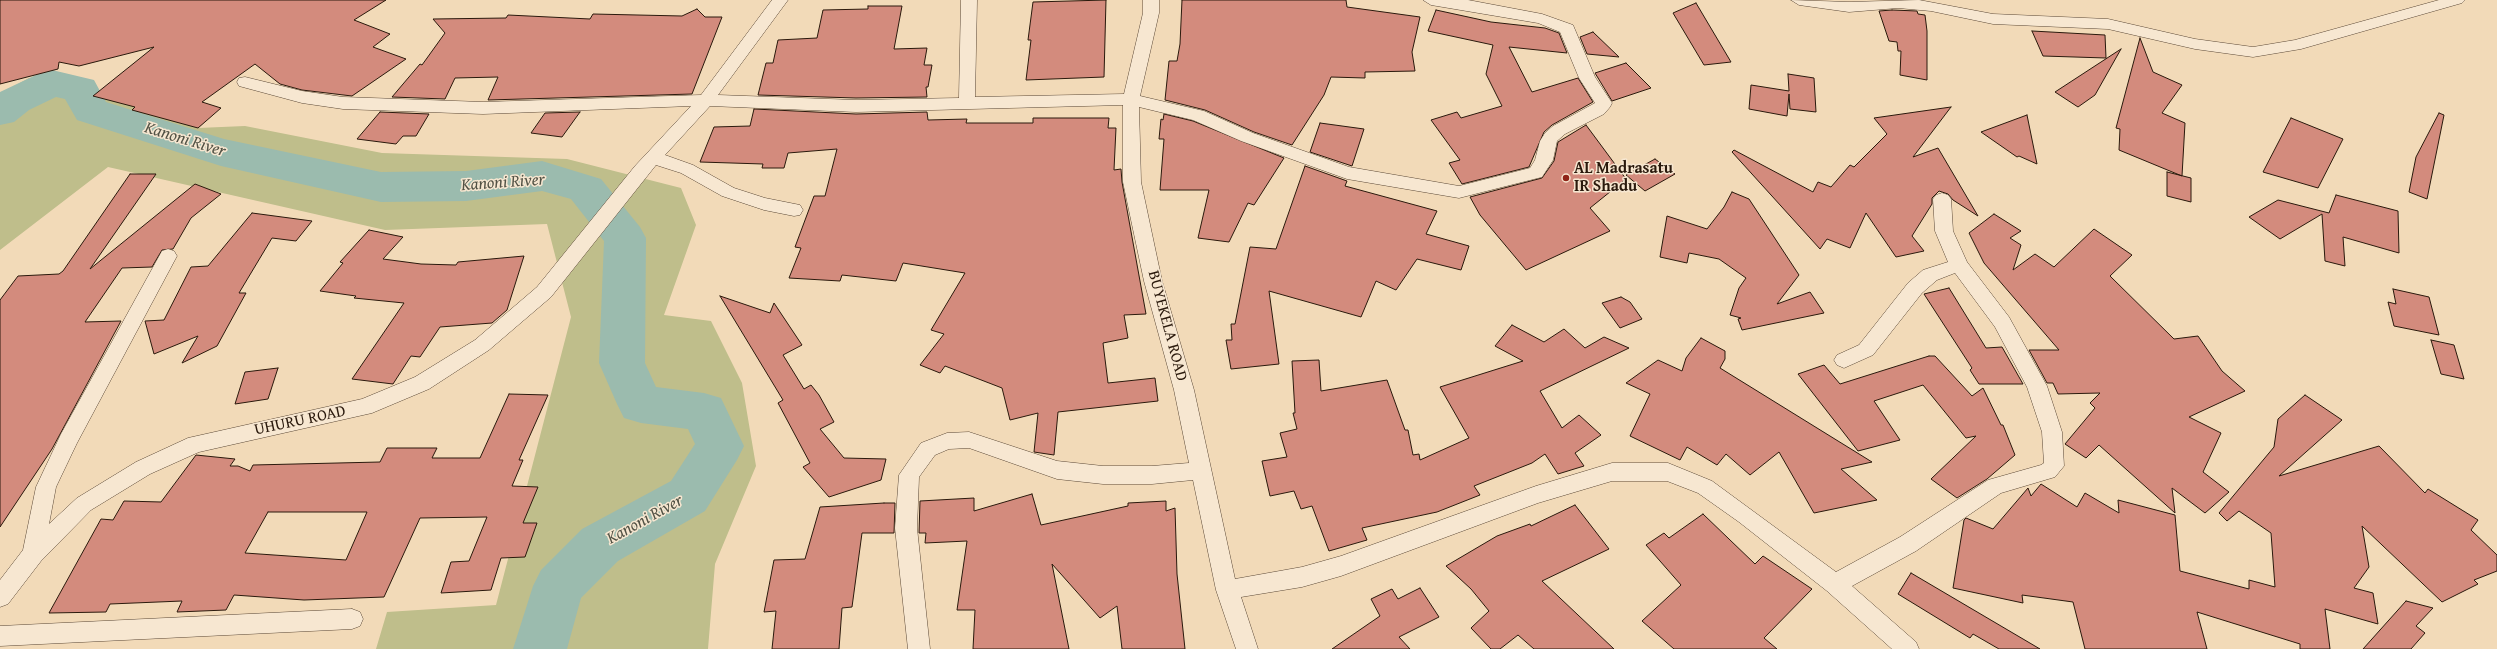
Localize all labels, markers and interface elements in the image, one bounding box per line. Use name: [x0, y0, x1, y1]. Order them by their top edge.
water label: Kanoni River: [142, 118, 228, 162]
place label: AL Madrasatu IR Shadu: [1574, 159, 1673, 197]
water label: Kanoni River: [461, 170, 545, 196]
marker: AL Madrasatu IR Shadu: [1561, 173, 1571, 183]
street label: BUYEKELA ROAD: [1143, 269, 1191, 383]
street label: UHURU ROAD: [253, 402, 347, 440]
water label: Kanoni River: [603, 491, 687, 549]

